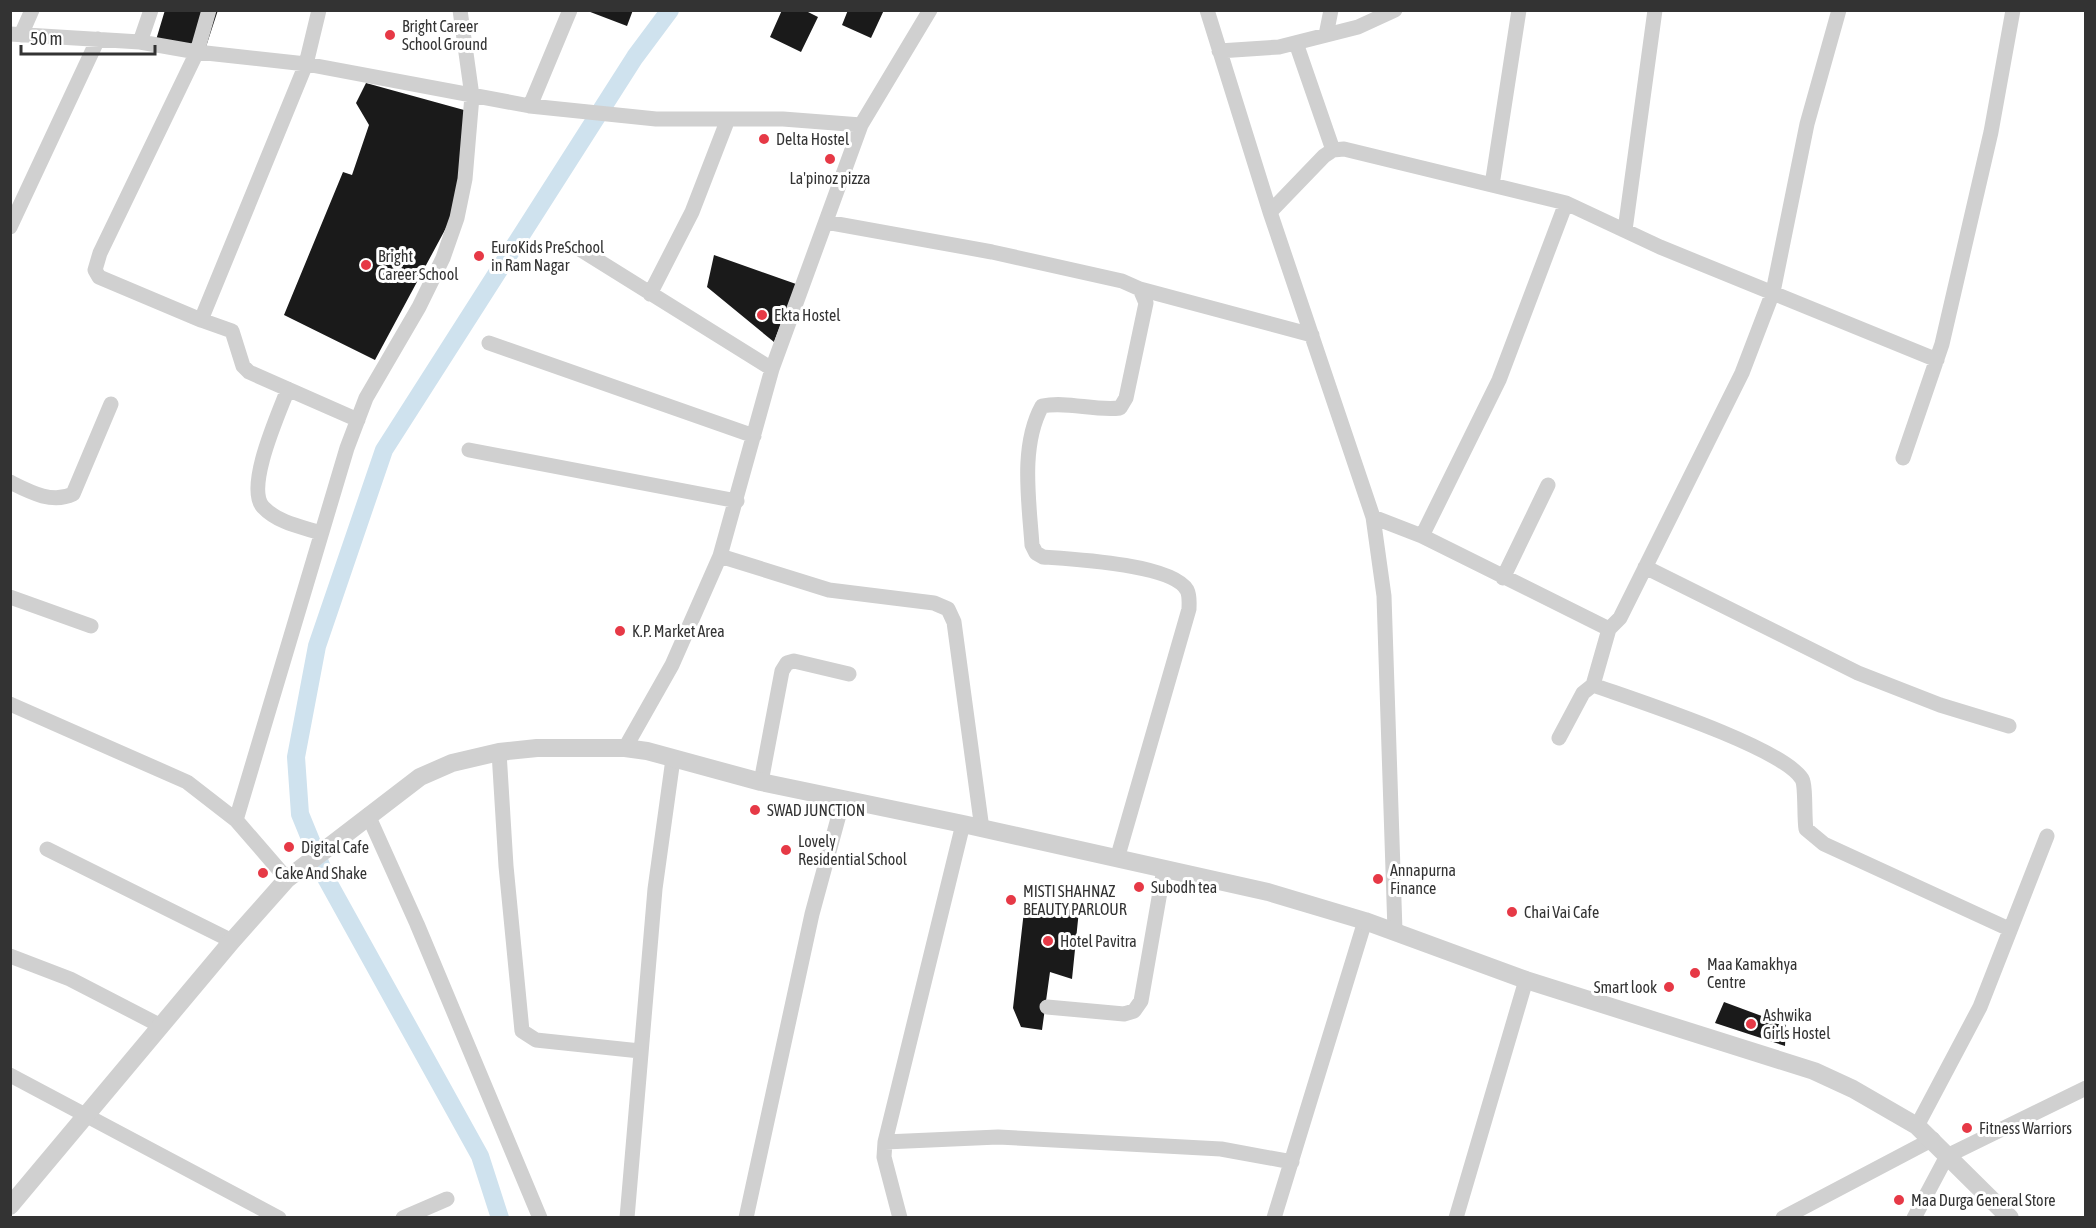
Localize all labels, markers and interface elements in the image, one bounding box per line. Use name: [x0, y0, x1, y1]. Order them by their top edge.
place label: Bright Career School Ground: [402, 17, 488, 53]
scale bar: [21, 18, 154, 56]
text: 50 m: [30, 28, 62, 49]
marker: Bright Career School Ground: [383, 28, 397, 42]
place label: Delta Hostel: [776, 130, 850, 148]
marker: Delta Hostel: [757, 132, 771, 146]
marker: La'pinoz pizza: [823, 152, 837, 166]
place label: La'pinoz pizza: [790, 169, 870, 188]
place label: EuroKids PreSchool in Ram Nagar: [491, 238, 605, 275]
place label: Bright Career School: [378, 247, 459, 283]
marker: EuroKids PreSchool in Ram Nagar: [472, 249, 486, 263]
marker: Bright Career School: [359, 258, 373, 272]
place label: Ekta Hostel: [774, 306, 841, 324]
marker: Ekta Hostel: [755, 308, 769, 322]
place label: K.P. Market Area: [632, 622, 725, 640]
marker: K.P. Market Area: [613, 624, 627, 638]
place label: SWAD JUNCTION: [767, 801, 865, 819]
marker: SWAD JUNCTION: [748, 803, 762, 817]
place label: Lovely Residential School: [798, 832, 908, 868]
place label: Digital Cafe: [301, 838, 369, 857]
marker: Digital Cafe: [282, 840, 296, 854]
marker: Lovely Residential School: [779, 843, 793, 857]
place label: Annapurna Finance: [1390, 861, 1456, 897]
place label: Cake And Shake: [275, 864, 367, 882]
marker: Cake And Shake: [256, 866, 270, 880]
marker: Annapurna Finance: [1371, 872, 1385, 886]
place label: Subodh tea: [1151, 878, 1217, 896]
marker: Subodh tea: [1132, 880, 1146, 894]
place label: MISTI SHAHNAZ BEAUTY PARLOUR: [1023, 882, 1127, 918]
marker: MISTI SHAHNAZ BEAUTY PARLOUR: [1004, 893, 1018, 907]
place label: Chai Vai Cafe: [1524, 903, 1599, 921]
marker: Chai Vai Cafe: [1505, 905, 1519, 919]
place label: Hotel Pavitra: [1060, 932, 1137, 950]
marker: Hotel Pavitra: [1041, 934, 1055, 948]
place label: Maa Kamakhya Centre: [1707, 955, 1797, 991]
marker: Maa Kamakhya Centre: [1688, 966, 1702, 980]
place label: Smart look: [1594, 978, 1657, 996]
marker: Smart look: [1662, 980, 1676, 994]
place label: Ashwika Girls Hostel: [1763, 1006, 1831, 1042]
marker: Ashwika Girls Hostel: [1744, 1017, 1758, 1031]
place label: Fitness Warriors: [1979, 1119, 2072, 1137]
marker: Fitness Warriors: [1960, 1121, 1974, 1135]
place label: Maa Durga General Store: [1911, 1191, 2056, 1210]
marker: Maa Durga General Store: [1892, 1193, 1906, 1207]

